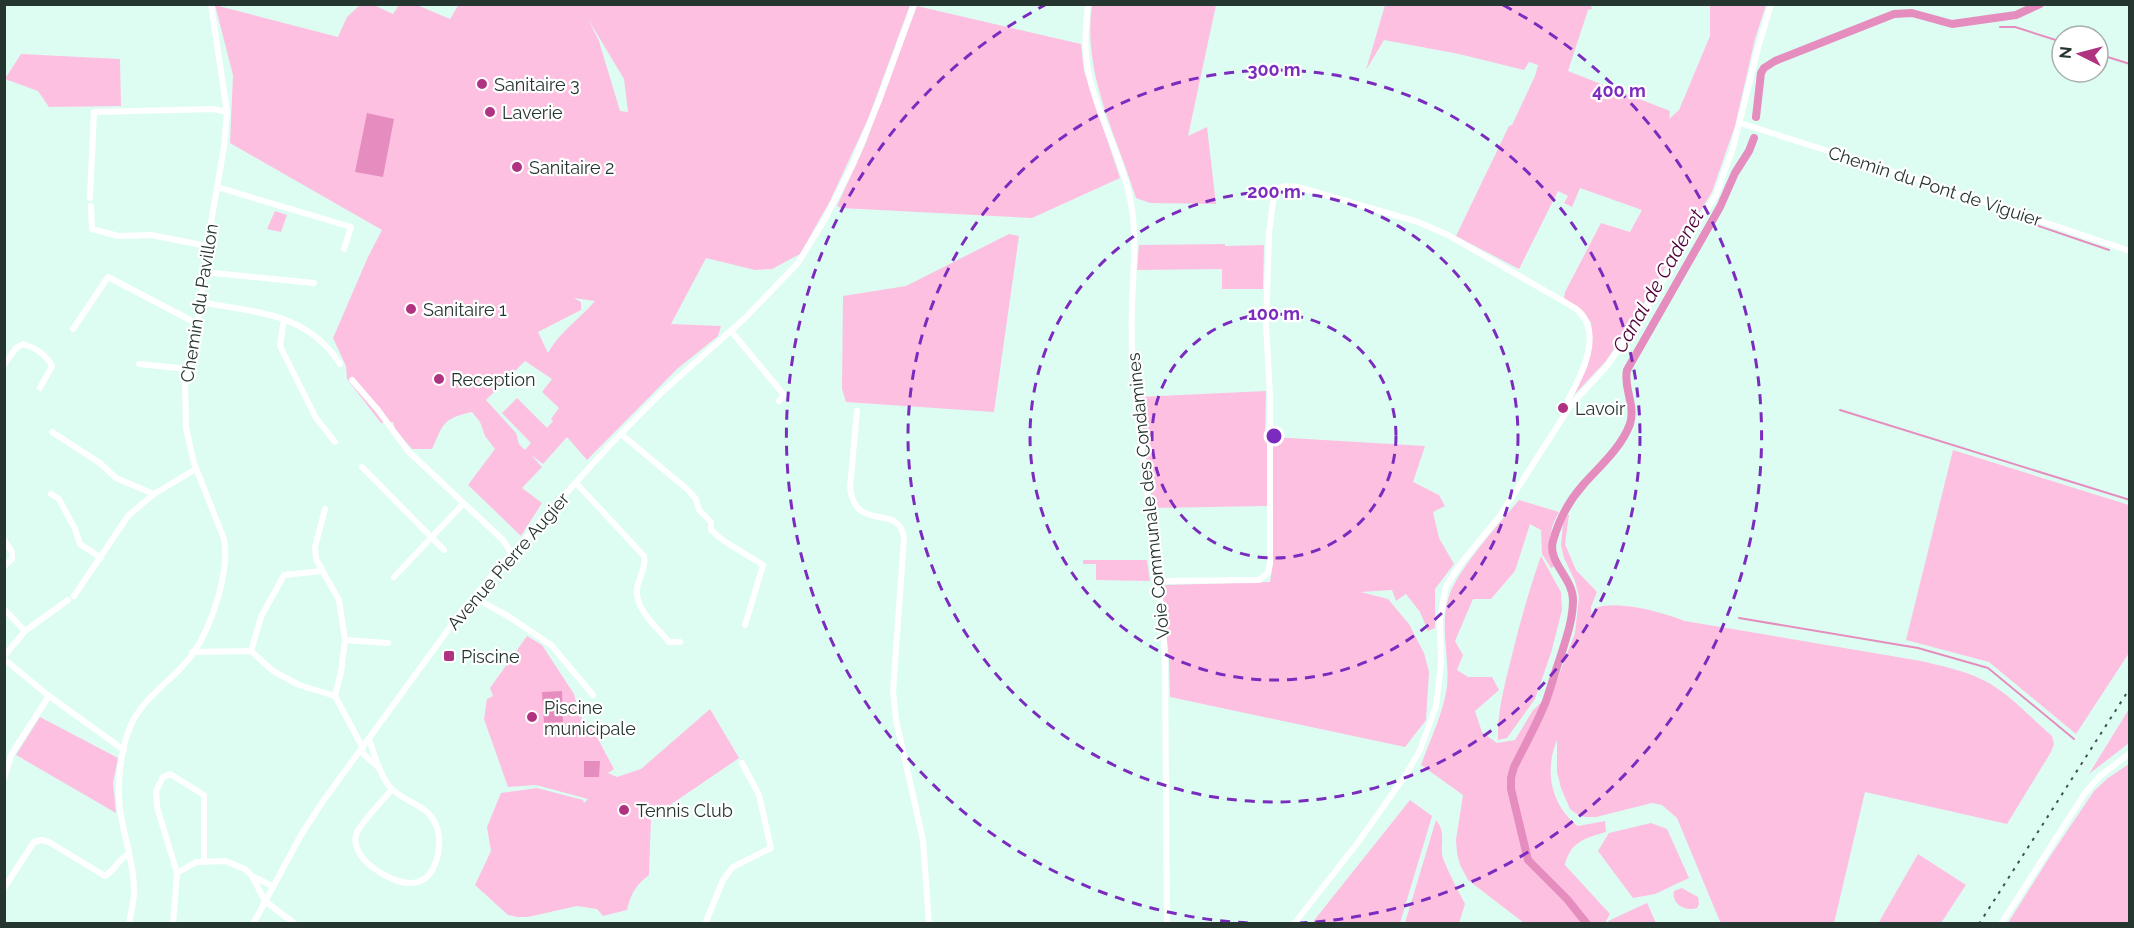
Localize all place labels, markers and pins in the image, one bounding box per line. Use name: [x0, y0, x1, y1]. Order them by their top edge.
place label: Sanitaire 3: [494, 74, 580, 95]
marker: Sanitaire 3: [475, 77, 489, 91]
place label: Laverie: [502, 102, 563, 123]
marker: Laverie: [483, 105, 497, 119]
place label: Sanitaire 2: [529, 157, 614, 178]
marker: Sanitaire 2: [510, 160, 524, 174]
place label: Sanitaire 1: [423, 299, 507, 320]
marker: Sanitaire 1: [404, 302, 418, 316]
place label: Reception: [451, 369, 536, 390]
marker: Reception: [432, 372, 446, 386]
place label: Lavoir: [1575, 398, 1626, 419]
marker: Lavoir: [1556, 401, 1570, 415]
centre of rings: [1264, 426, 1284, 446]
place label: Piscine: [461, 646, 520, 667]
marker: Piscine: [442, 649, 456, 663]
place label: Piscine municipale: [544, 697, 636, 739]
marker: Piscine municipale: [525, 710, 539, 724]
place label: Tennis Club: [636, 800, 733, 821]
marker: Tennis Club: [617, 803, 631, 817]

